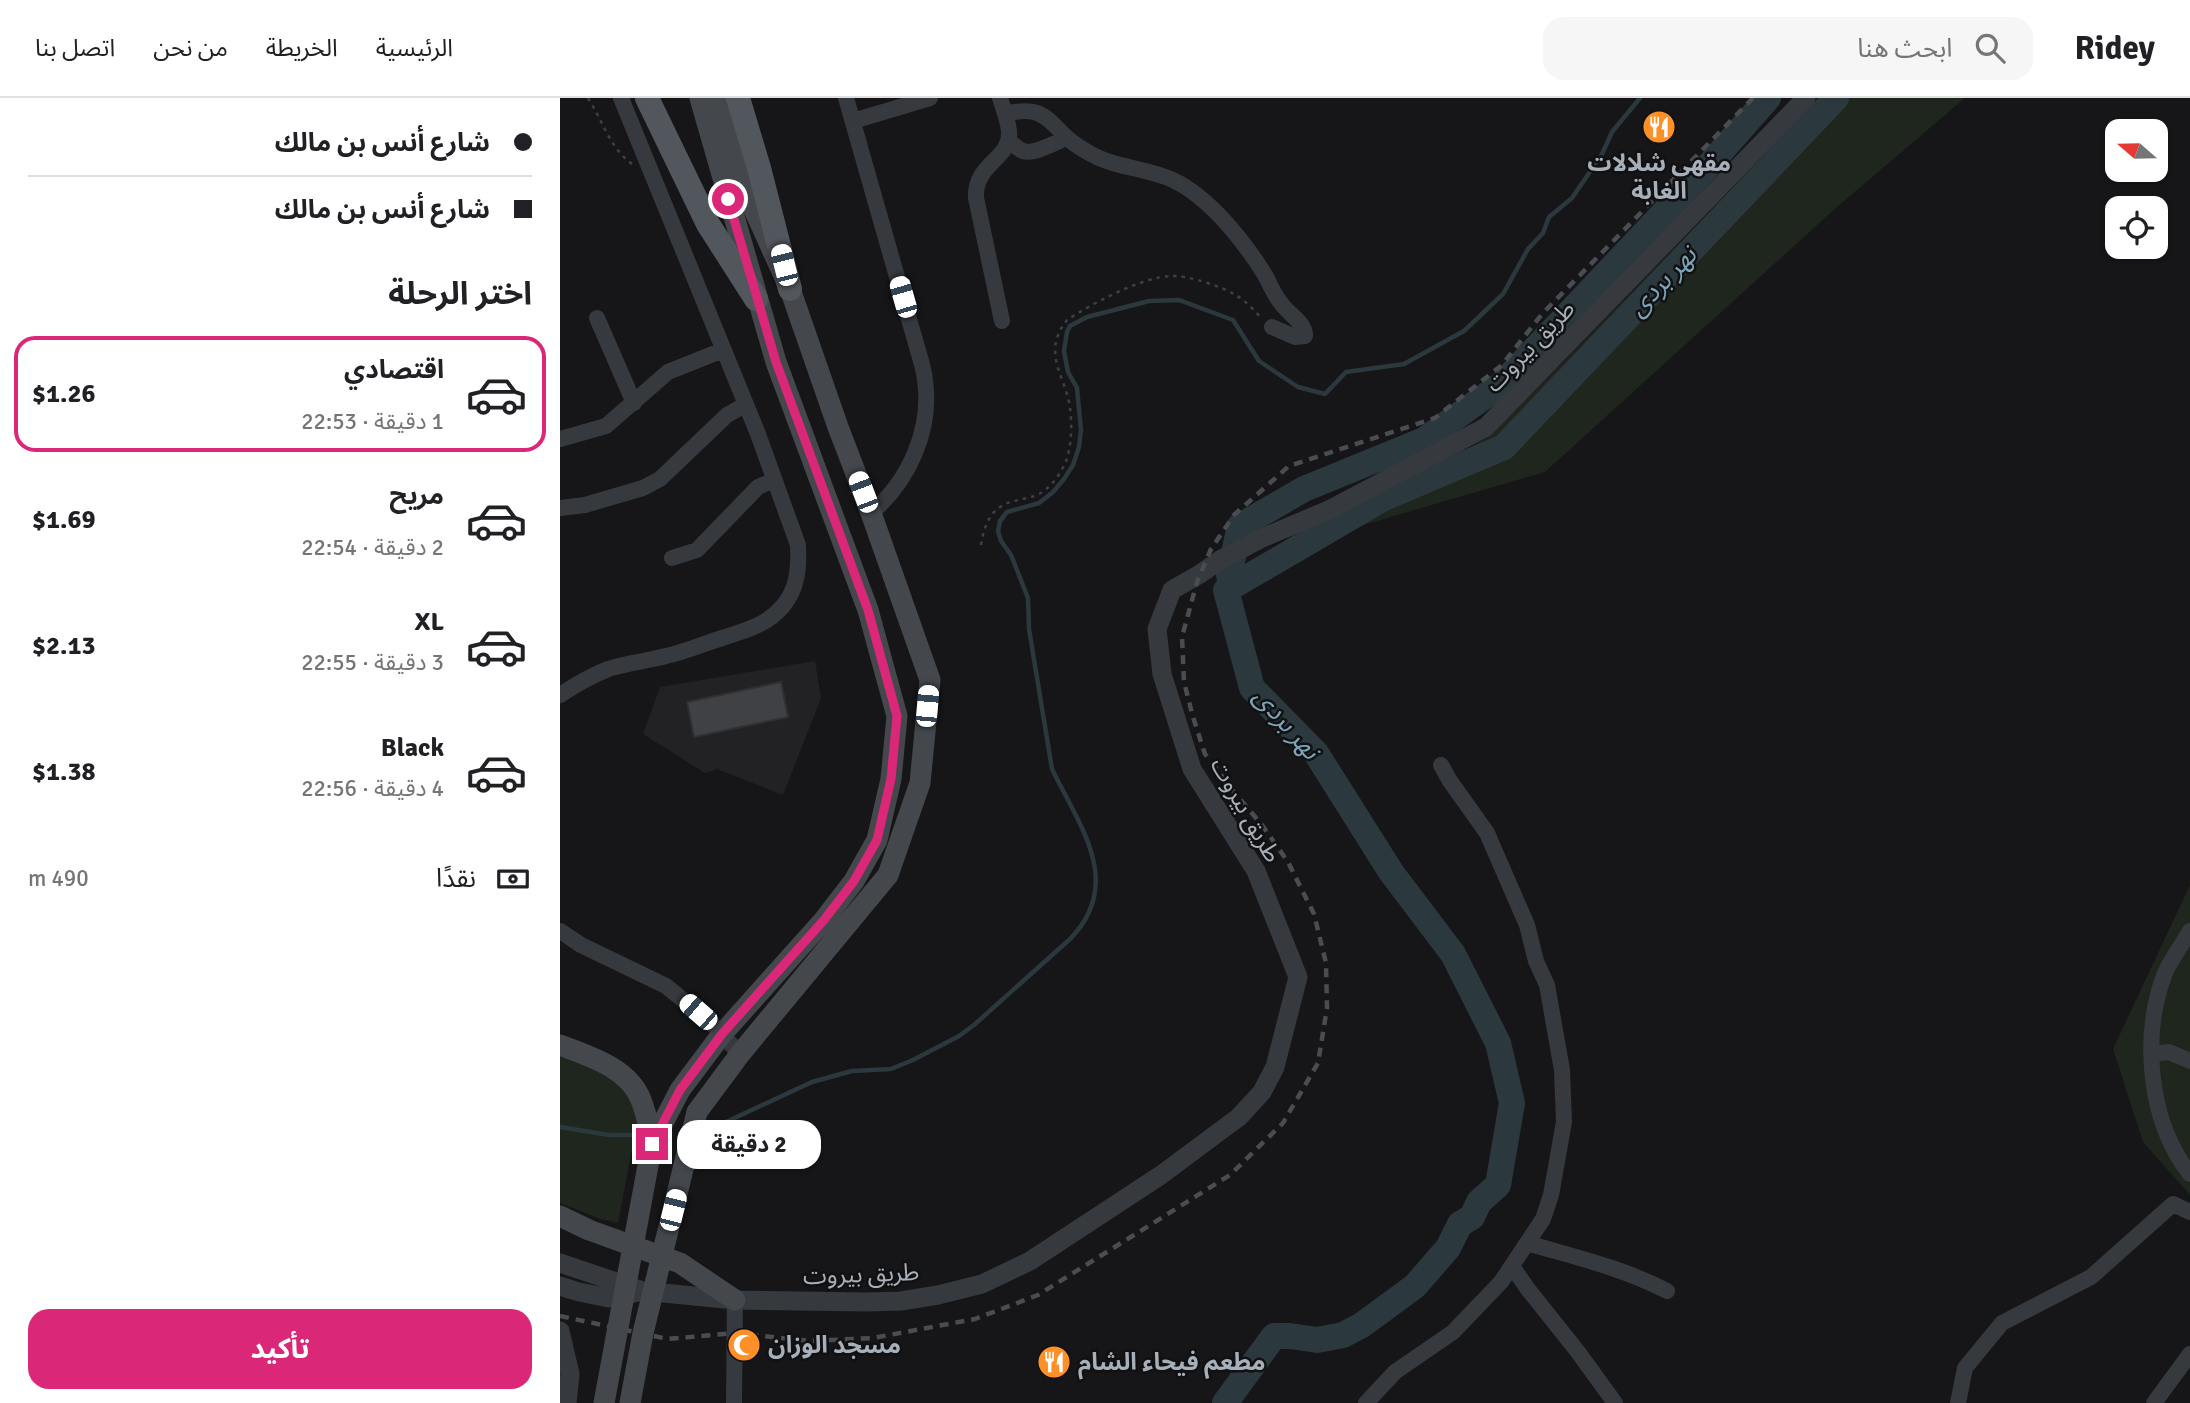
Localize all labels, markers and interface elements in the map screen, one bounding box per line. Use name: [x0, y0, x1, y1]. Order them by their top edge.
search box: [1543, 17, 2033, 80]
text: Ridey: [2075, 28, 2155, 69]
icon: search: [1971, 29, 2009, 67]
text: اتصل بنا: [35, 33, 115, 63]
text: من نحن: [153, 33, 228, 63]
text: الخريطة: [266, 33, 338, 63]
text: الرئيسية: [376, 33, 453, 63]
text: ابحث هنا: [1857, 33, 1953, 65]
restaurant icon: مقهى شلالات الغابة: [1640, 108, 1678, 146]
north arrow: [2105, 119, 2168, 182]
map controls: [2105, 119, 2168, 259]
text: شارع أنس بن مالك: [275, 127, 490, 159]
place label: مقهى شلالات الغابة: [1587, 148, 1731, 206]
route start: [712, 183, 744, 215]
text: شارع أنس بن مالك: [275, 194, 490, 226]
button: locate: [2105, 196, 2168, 259]
water label: نهر بردى: [1622, 238, 1705, 323]
car: [769, 242, 800, 288]
text: اختر الرحلة: [388, 274, 532, 313]
car: [888, 274, 919, 320]
street label: طريق بيروت: [1479, 294, 1581, 398]
text: اقتصادي: [344, 354, 444, 386]
icon: car: [465, 363, 528, 426]
text: $1.26: [32, 378, 96, 410]
text: 1 دقيقة · 22:53: [301, 407, 444, 436]
car: [846, 469, 881, 515]
text: مريح: [389, 480, 444, 512]
icon: car: [465, 489, 528, 552]
text: $1.69: [32, 504, 96, 536]
text: 2 دقيقة · 22:54: [301, 533, 444, 562]
text: XL: [414, 606, 444, 638]
icon: car: [465, 615, 528, 678]
text: $2.13: [32, 630, 96, 662]
text: 3 دقيقة · 22:55: [301, 648, 444, 677]
water label: نهر بردى: [1246, 681, 1328, 768]
car: [915, 684, 940, 728]
text: Black: [381, 732, 444, 764]
icon: car: [465, 741, 528, 804]
street label: طريق بيروت: [1204, 752, 1288, 868]
text: $1.38: [32, 756, 96, 788]
text: 4 دقيقة · 22:56: [301, 774, 444, 803]
icon: cash: [494, 860, 532, 898]
text: نقدًا: [436, 863, 476, 895]
text: 490 m: [28, 864, 89, 893]
car: [676, 990, 721, 1034]
callout: 2 دقيقة: [676, 1119, 820, 1168]
route end: [636, 1128, 668, 1160]
text: 2 دقيقة: [711, 1130, 787, 1159]
car: [658, 1187, 689, 1233]
street label: طريق بيروت: [802, 1257, 920, 1291]
button: تأكيد: [28, 1309, 532, 1389]
mosque icon: مسجد الوزان: [725, 1326, 763, 1364]
place label: مسجد الوزان: [768, 1330, 901, 1360]
restaurant icon: مطعم فيحاء الشام: [1035, 1343, 1073, 1381]
place label: مطعم فيحاء الشام: [1078, 1347, 1265, 1380]

